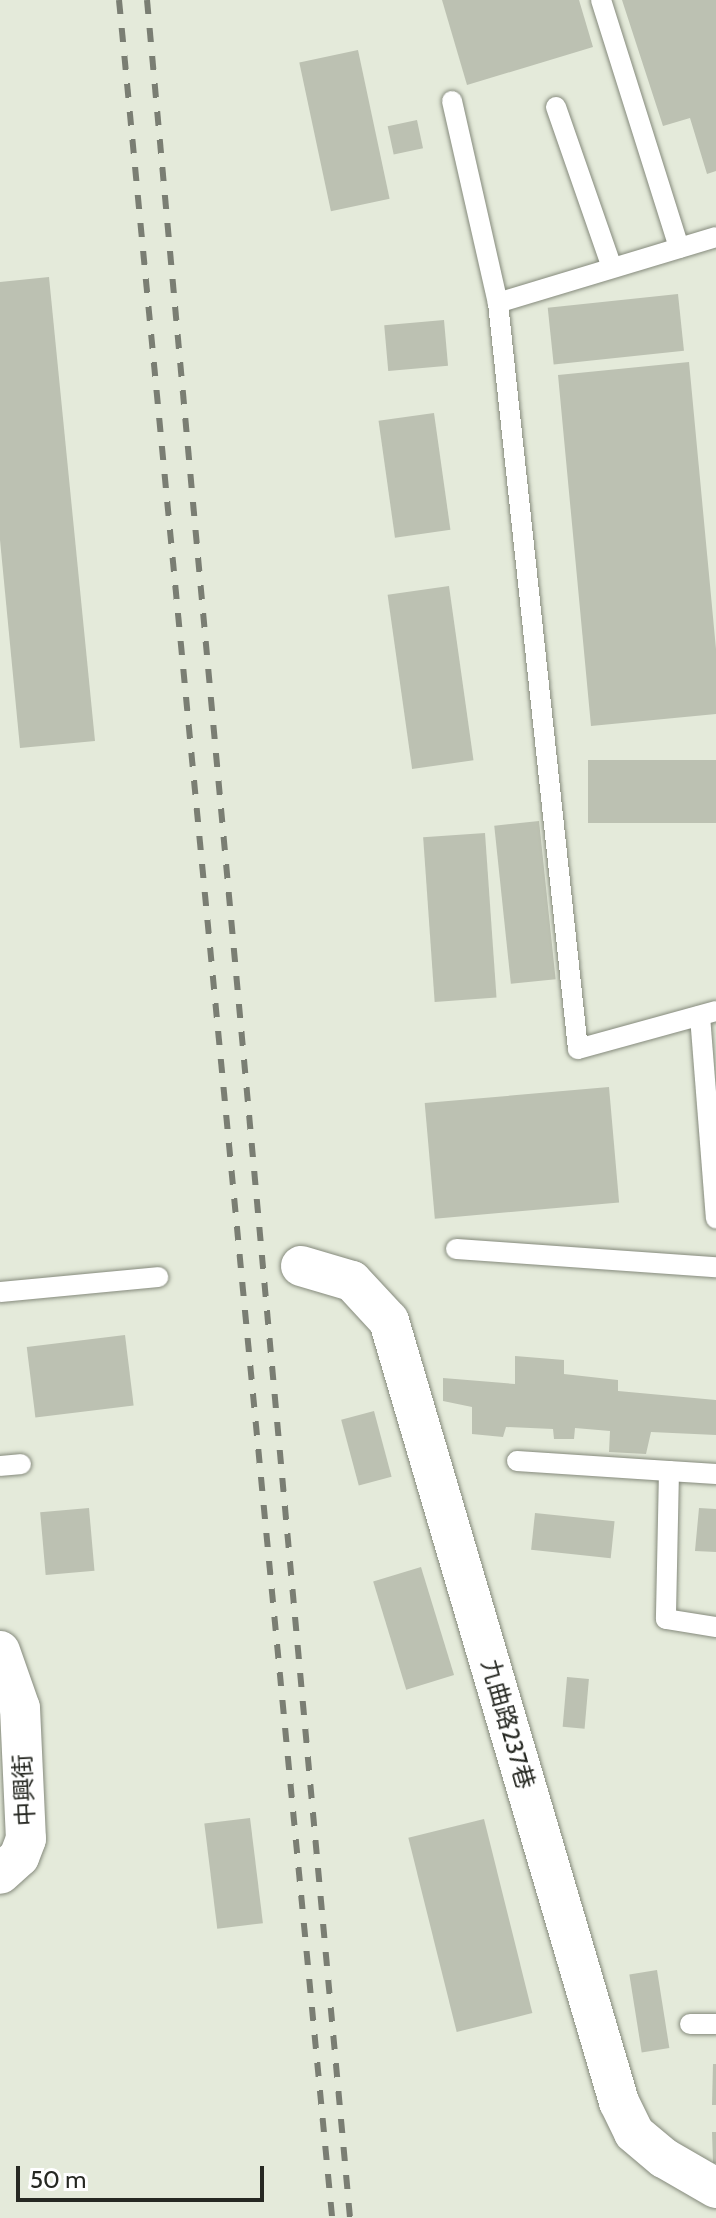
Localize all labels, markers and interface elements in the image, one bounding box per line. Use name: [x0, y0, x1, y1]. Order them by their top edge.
street label: 九曲路237巷: [476, 1656, 540, 1792]
street label: 中興街: [8, 1753, 40, 1827]
scale bar: [20, 2150, 268, 2200]
text: 50 m: [30, 2165, 86, 2194]

